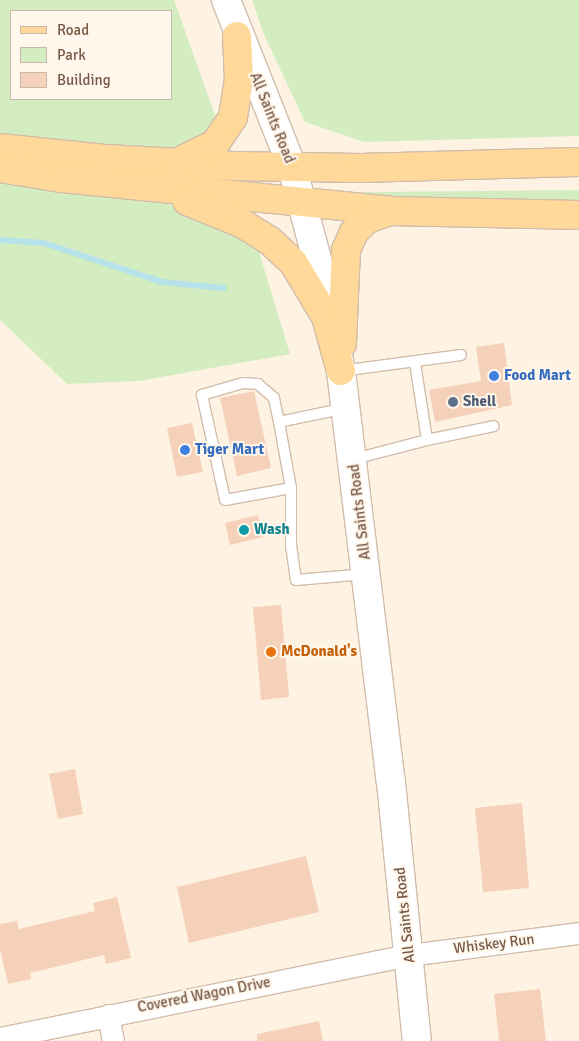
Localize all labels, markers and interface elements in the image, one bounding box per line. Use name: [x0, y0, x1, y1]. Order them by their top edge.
legend: [10, 10, 172, 100]
text: Road: [57, 21, 89, 39]
text: Park: [57, 46, 86, 64]
street label: All Saints Road: [246, 70, 298, 166]
text: Building: [57, 71, 111, 89]
place label: Food Mart: [504, 367, 571, 385]
marker: Food Mart: [488, 370, 500, 382]
place label: Shell: [463, 393, 496, 411]
marker: Shell: [447, 396, 459, 408]
place label: Tiger Mart: [195, 441, 264, 459]
marker: Tiger Mart: [179, 444, 191, 456]
street label: All Saints Road: [345, 463, 375, 561]
place label: Wash: [254, 521, 290, 539]
marker: Wash: [238, 524, 250, 536]
place label: McDonald's: [281, 643, 357, 661]
marker: McDonald's: [265, 646, 277, 658]
street label: All Saints Road: [391, 866, 419, 964]
street label: Whiskey Run: [452, 930, 536, 958]
street label: Covered Wagon Drive: [136, 973, 272, 1017]

